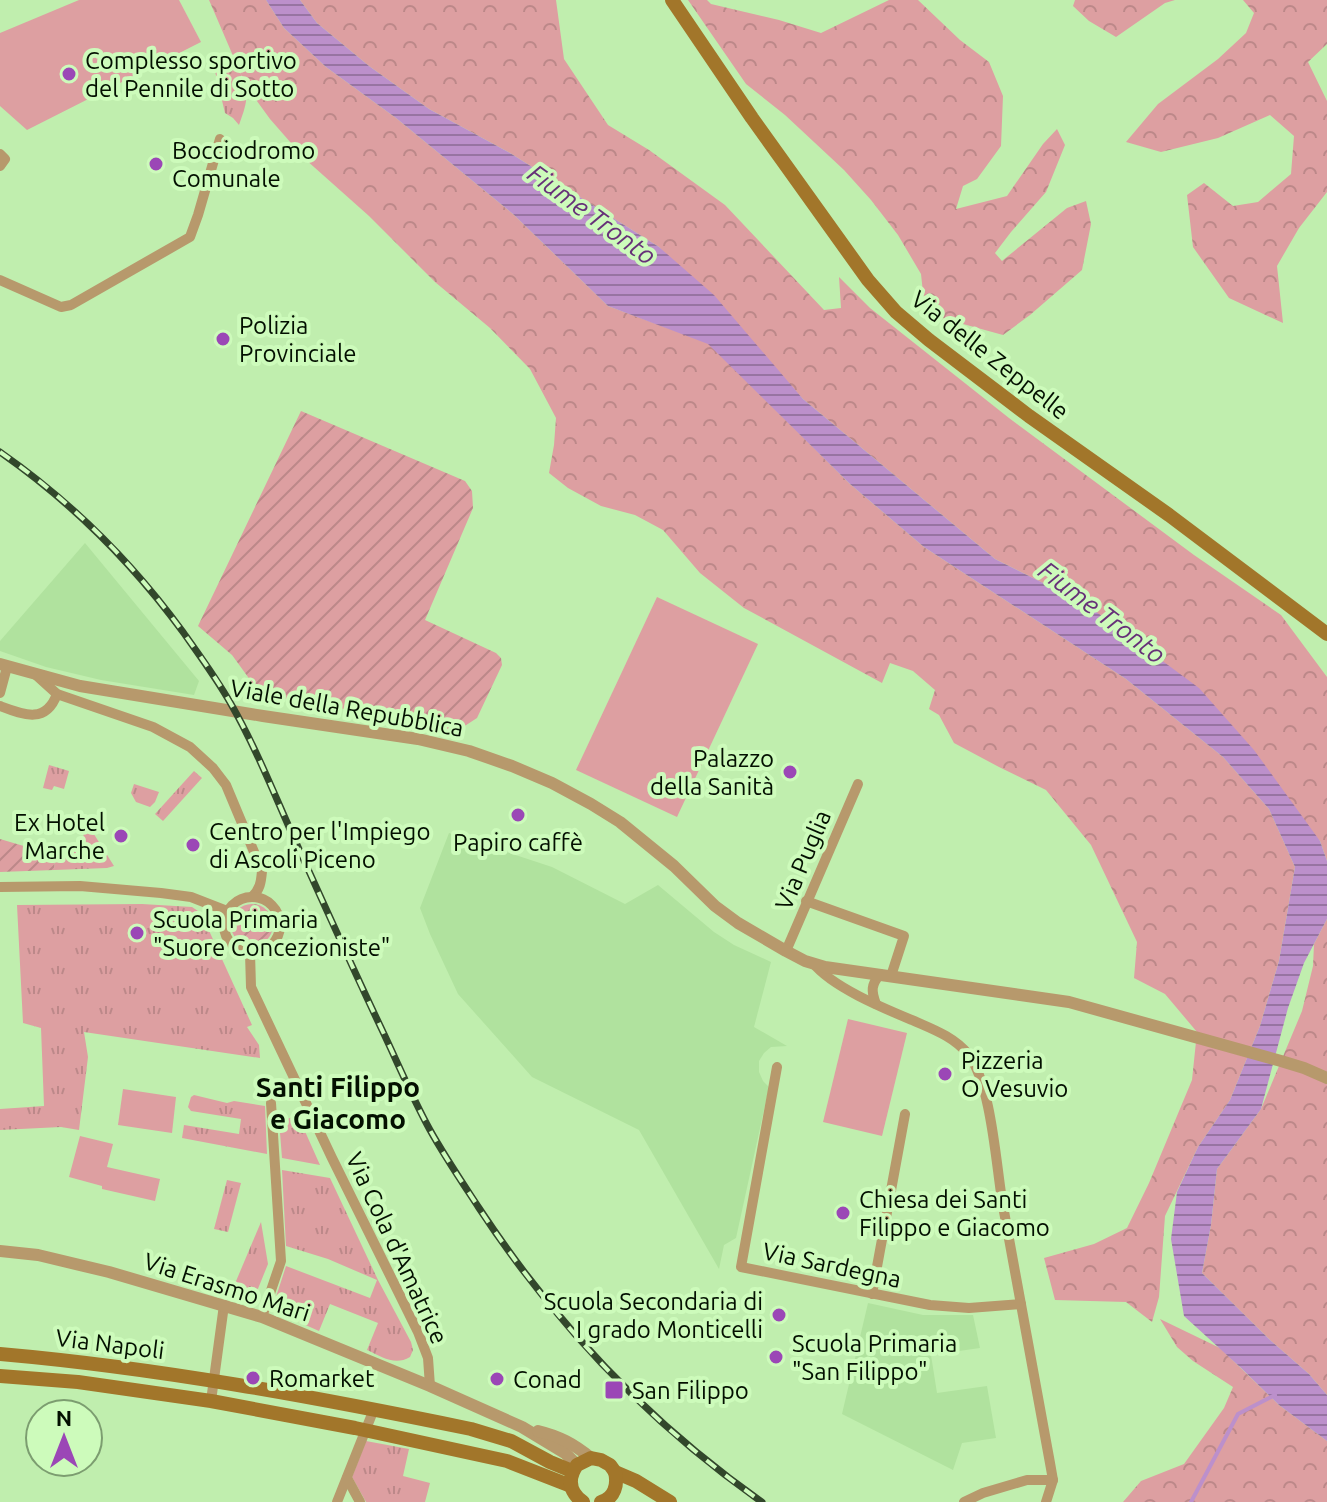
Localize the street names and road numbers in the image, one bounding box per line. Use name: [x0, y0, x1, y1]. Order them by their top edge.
street label: Via delle Zeppelle: [906, 285, 1074, 425]
street label: Viale della Repubblica: [228, 674, 466, 742]
street label: Via Puglia: [770, 806, 836, 914]
street label: Via Cola d'Amatrice: [341, 1148, 453, 1348]
street label: Via Sardegna: [760, 1237, 904, 1293]
street label: Via Erasmo Mari: [140, 1247, 314, 1327]
street label: Via Napoli: [54, 1324, 166, 1364]

